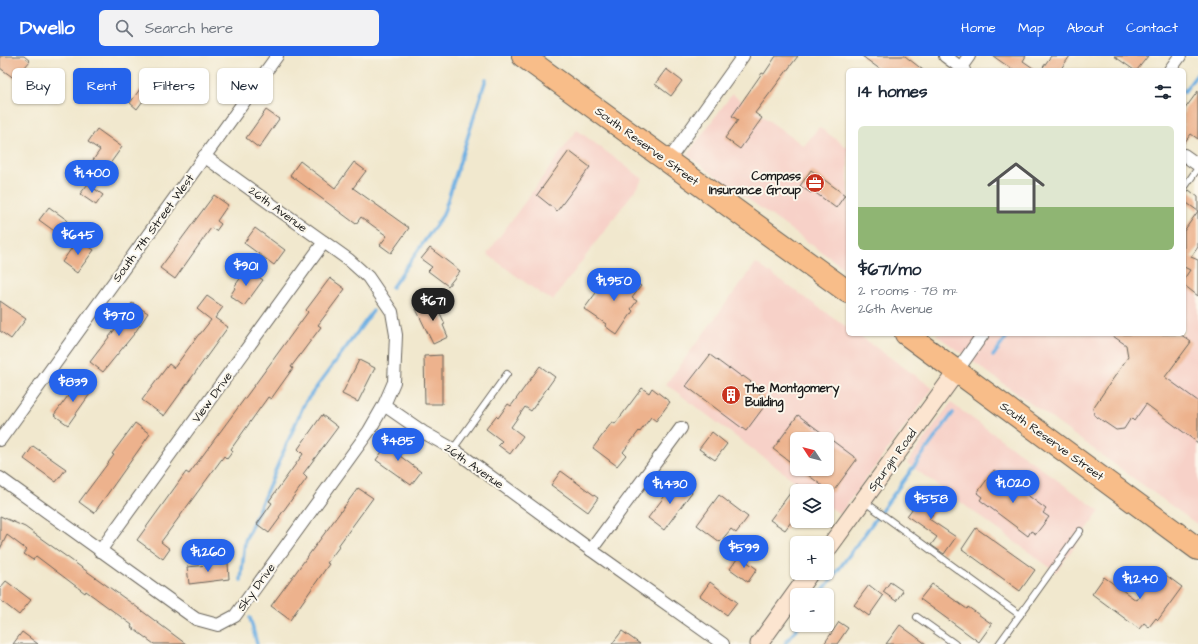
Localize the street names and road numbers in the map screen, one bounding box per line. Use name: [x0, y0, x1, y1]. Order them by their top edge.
street label: South Reserve Street: [591, 103, 702, 190]
street label: South 7th Street West: [108, 171, 198, 286]
street label: 26th Avenue: [245, 182, 311, 237]
street label: View Drive: [188, 368, 237, 426]
street label: South Reserve Street: [996, 398, 1107, 485]
street label: Spurgin Road: [864, 426, 922, 496]
street label: 26th Avenue: [441, 440, 507, 493]
street label: Sky Drive: [233, 559, 281, 615]

